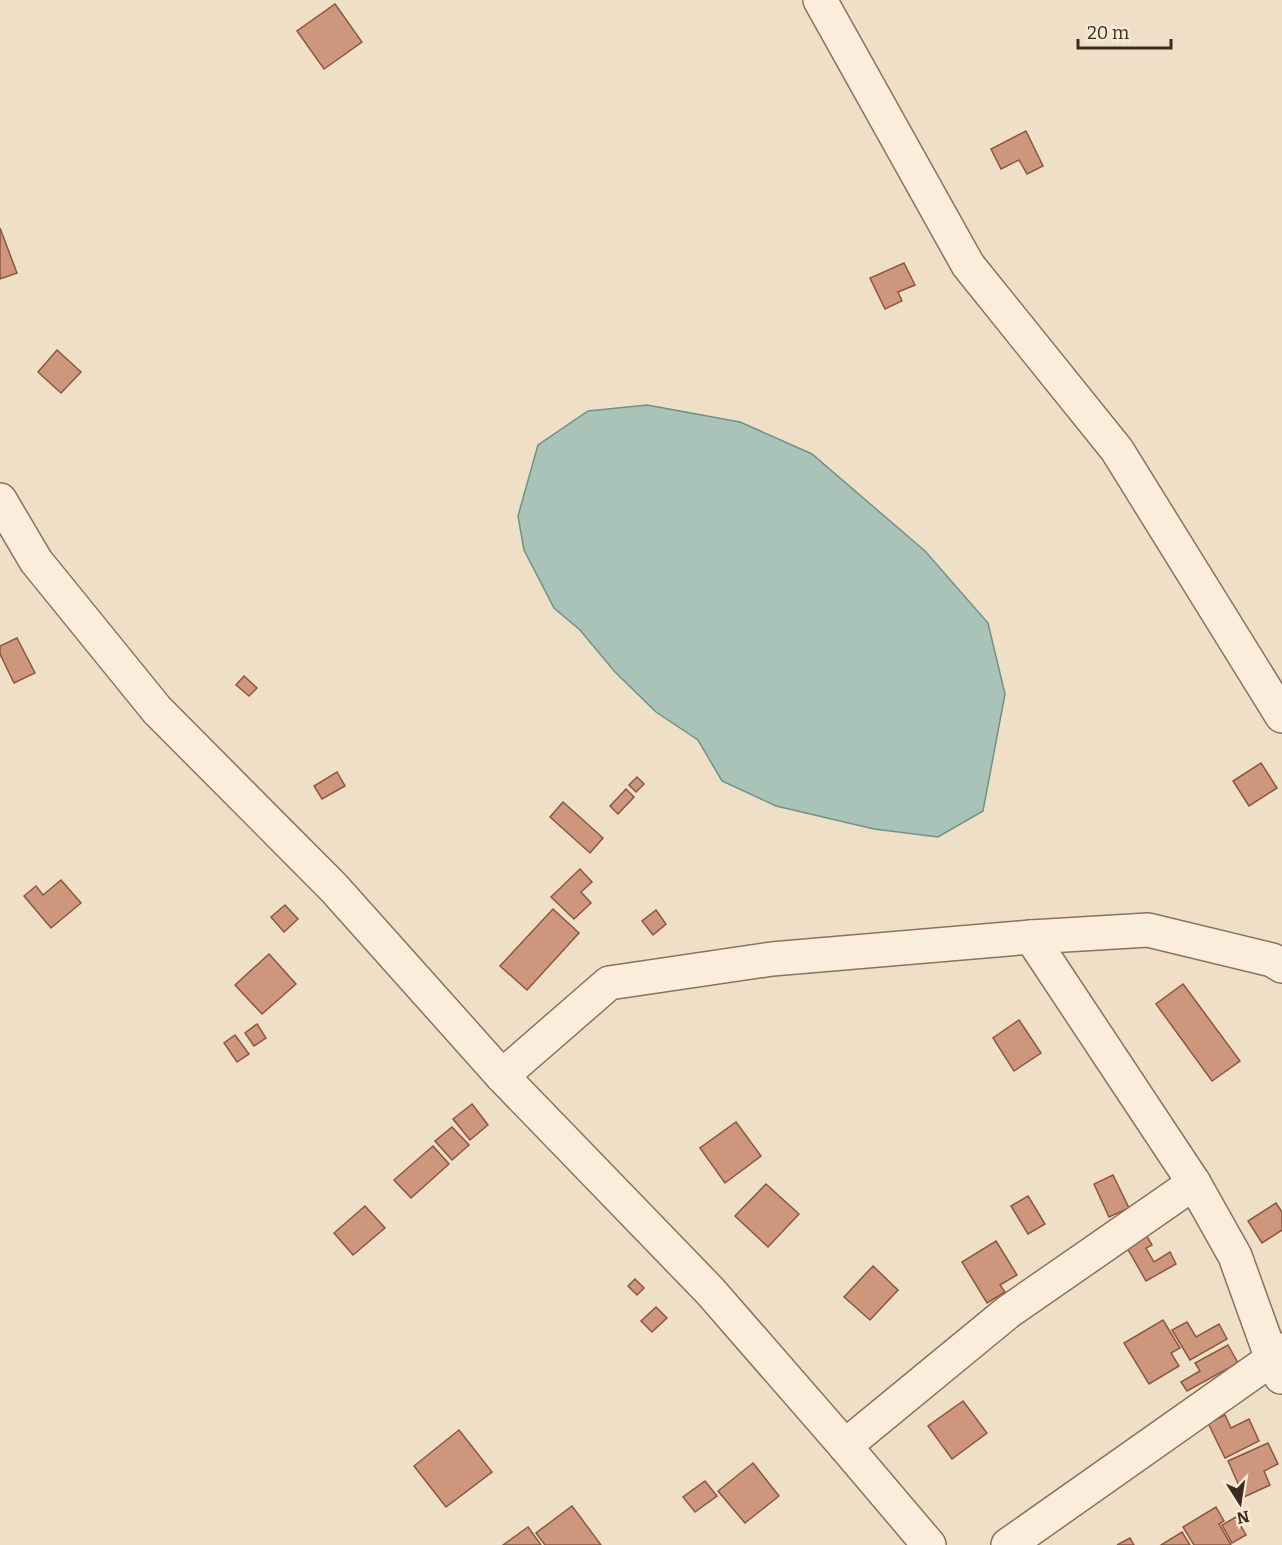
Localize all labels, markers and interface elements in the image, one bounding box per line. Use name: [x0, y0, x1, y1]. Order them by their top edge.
scale bar: [1078, 12, 1171, 50]
text: 20 m: [1087, 22, 1129, 44]
north arrow: [1210, 1473, 1270, 1533]
text: N: [1235, 1507, 1251, 1528]

